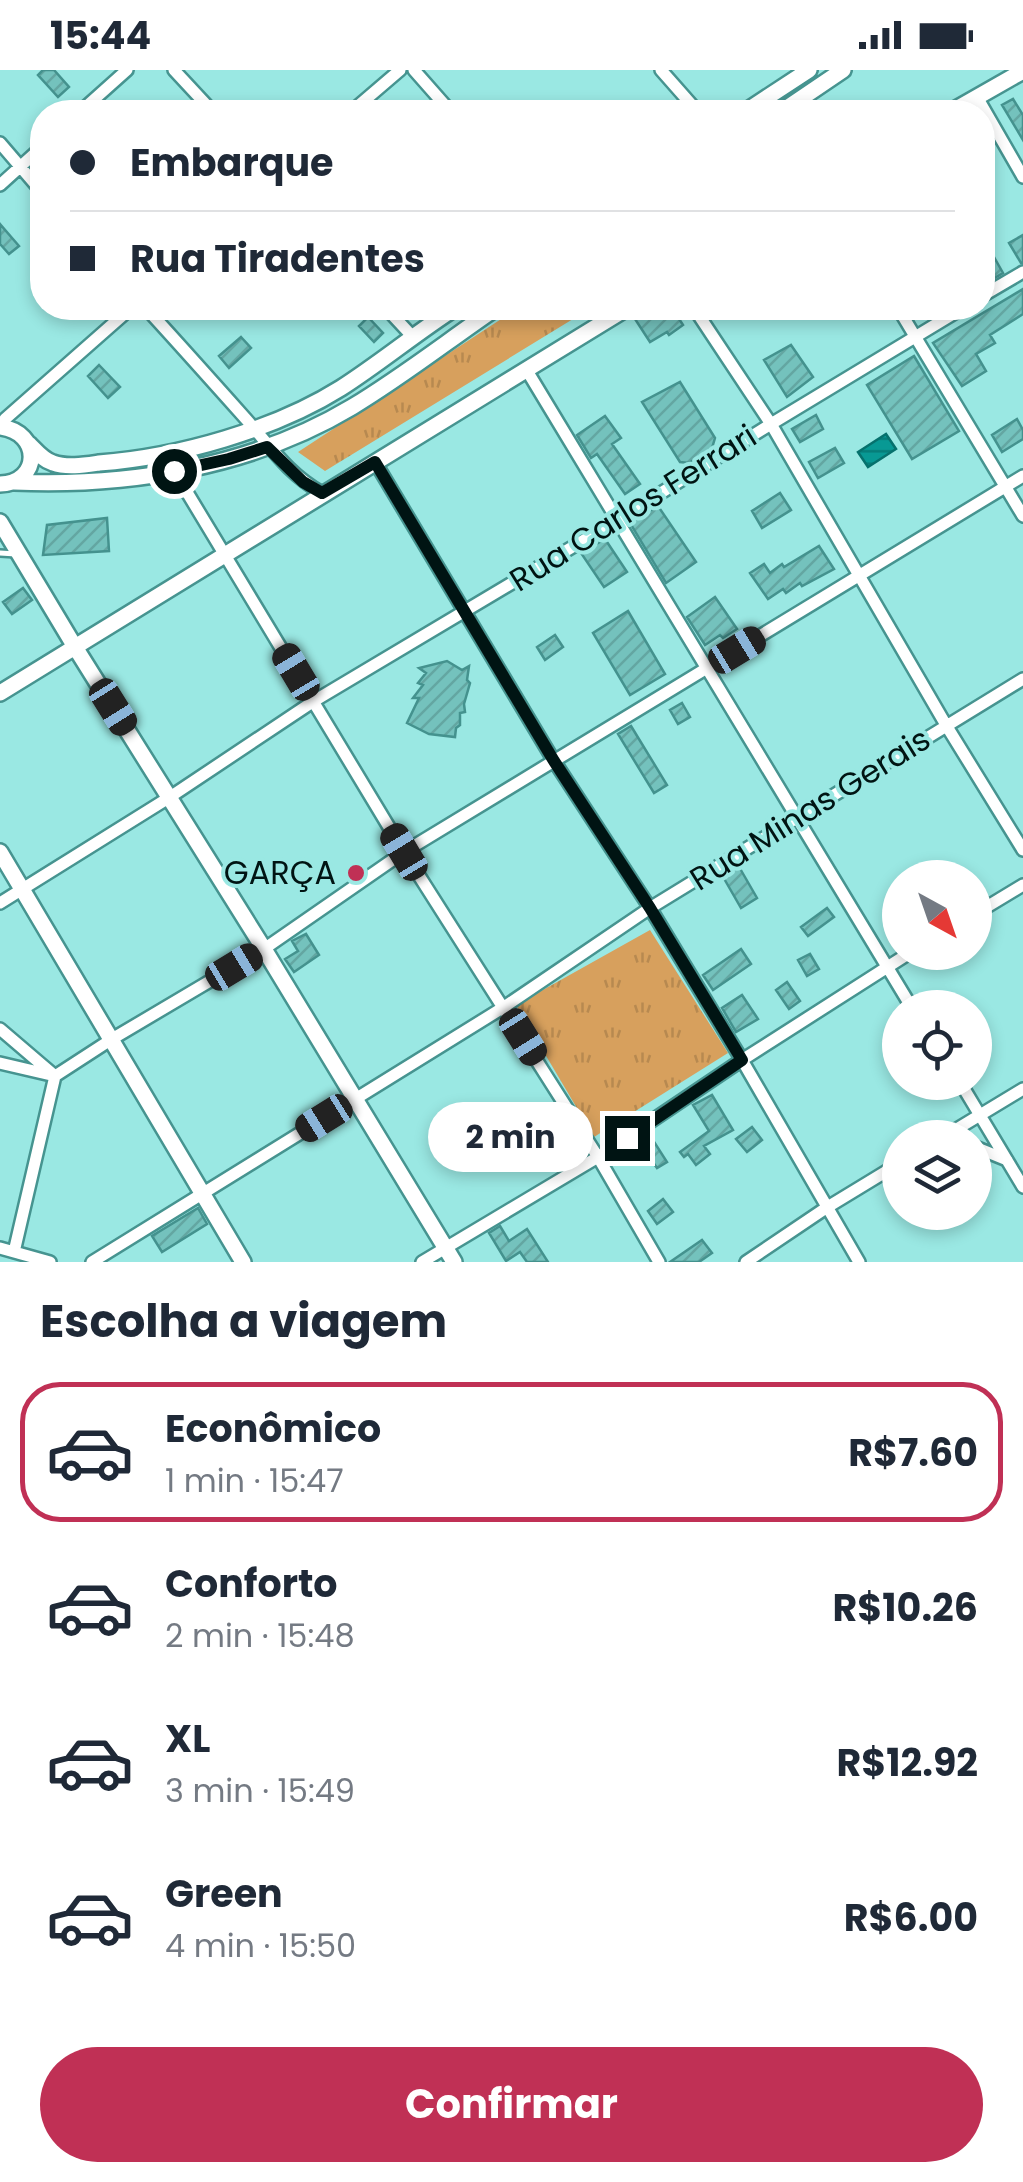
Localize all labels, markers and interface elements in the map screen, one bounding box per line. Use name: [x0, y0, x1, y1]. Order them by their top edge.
text: 15:44: [50, 9, 151, 62]
text: Embarque: [130, 136, 334, 189]
text: Rua Tiradentes: [130, 232, 425, 285]
street label: Rua Carlos Ferrari: [501, 413, 765, 602]
route start: [152, 449, 197, 494]
car: [704, 622, 770, 678]
car: [268, 639, 324, 705]
car: [84, 674, 142, 740]
street label: Rua Minas Gerais: [681, 716, 939, 901]
car: [376, 819, 432, 885]
place label: GARÇA: [224, 850, 336, 895]
north arrow: [882, 860, 992, 970]
map controls: [882, 860, 992, 1230]
marker: GARÇA: [345, 862, 367, 884]
car: [201, 939, 267, 995]
button: locate: [882, 990, 992, 1100]
car: [494, 1004, 552, 1070]
car: [291, 1089, 357, 1147]
callout: 2 min: [427, 1103, 592, 1173]
text: 2 min: [466, 1114, 555, 1159]
route end: [605, 1116, 650, 1161]
button: layers: [882, 1120, 992, 1230]
text: Escolha a viagem: [40, 1290, 447, 1353]
text: Econômico: [165, 1402, 381, 1455]
icon: car: [45, 1407, 135, 1497]
text: R$7.60: [848, 1426, 978, 1479]
text: 1 min · 15:47: [165, 1458, 344, 1503]
text: Conforto: [165, 1557, 338, 1610]
icon: car: [45, 1562, 135, 1652]
text: R$10.26: [833, 1581, 978, 1634]
text: 2 min · 15:48: [165, 1613, 355, 1658]
text: XL: [165, 1712, 210, 1765]
icon: car: [45, 1717, 135, 1807]
text: R$12.92: [836, 1736, 978, 1789]
text: 3 min · 15:49: [165, 1768, 355, 1813]
text: Green: [165, 1867, 283, 1920]
icon: car: [45, 1872, 135, 1962]
text: R$6.00: [844, 1891, 978, 1944]
text: 4 min · 15:50: [165, 1923, 356, 1968]
button: Confirmar: [40, 2047, 983, 2162]

